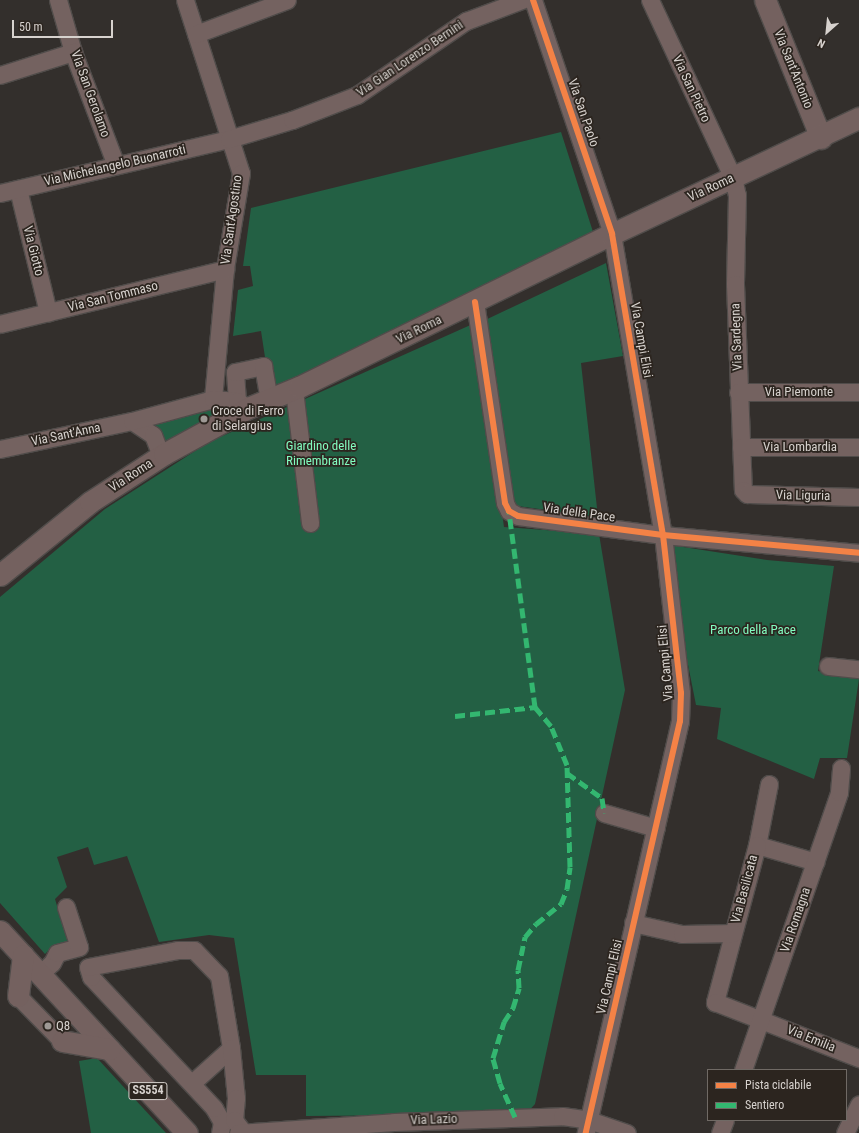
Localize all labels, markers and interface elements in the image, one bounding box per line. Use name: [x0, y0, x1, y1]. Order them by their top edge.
scale bar: [14, 12, 115, 38]
north arrow: [807, 12, 847, 52]
street label: Via Gian Lorenzo Bernini: [354, 17, 466, 101]
text: 50 m: [19, 20, 43, 34]
street label: Via Sant'Antonio: [770, 27, 816, 111]
text: N: [815, 36, 827, 50]
street label: Via San Gerolamo: [67, 48, 113, 140]
street label: Via San Pietro: [669, 53, 713, 125]
street label: Via San Paolo: [564, 77, 602, 149]
street label: Via Michelangelo Buonarroti: [43, 142, 187, 190]
street label: Via Roma: [686, 171, 736, 205]
street label: Via Sant'Agostino: [218, 174, 246, 266]
street label: Via Giotto: [19, 224, 47, 278]
street label: Via San Tommaso: [66, 278, 160, 316]
street label: Via Campi Elisi: [627, 301, 655, 379]
street label: Via Sardegna: [728, 303, 746, 371]
street label: Via Roma: [394, 312, 444, 348]
street label: Via Piemonte: [765, 384, 833, 400]
place label: Croce di Ferro di Selargius: [212, 404, 284, 435]
marker: Croce di Ferro di Selargius: [199, 414, 209, 424]
street label: Via Sant'Anna: [30, 420, 102, 450]
park label: Giardino delle Rimembranze: [286, 439, 356, 470]
street label: Via Lombardia: [763, 439, 837, 455]
street label: Via Roma: [106, 456, 156, 496]
street label: Via Liguria: [776, 488, 830, 504]
street label: Via della Pace: [542, 500, 616, 526]
park label: Parco della Pace: [710, 622, 796, 638]
street label: Via Campi Elisi: [655, 624, 677, 702]
street label: Via Basilicata: [728, 853, 762, 925]
street label: Via Romagna: [778, 885, 814, 955]
street label: Via Campi Elisi: [594, 938, 626, 1016]
place label: Q8: [56, 1018, 70, 1034]
marker: Q8: [43, 1021, 53, 1031]
street label: Via Emilia: [784, 1022, 838, 1056]
legend: [707, 1069, 847, 1121]
text: Pista ciclabile: [745, 1078, 811, 1092]
road number: SS554: [128, 1081, 168, 1101]
text: Sentiero: [745, 1098, 784, 1112]
street label: Via Lazio: [410, 1111, 458, 1129]

